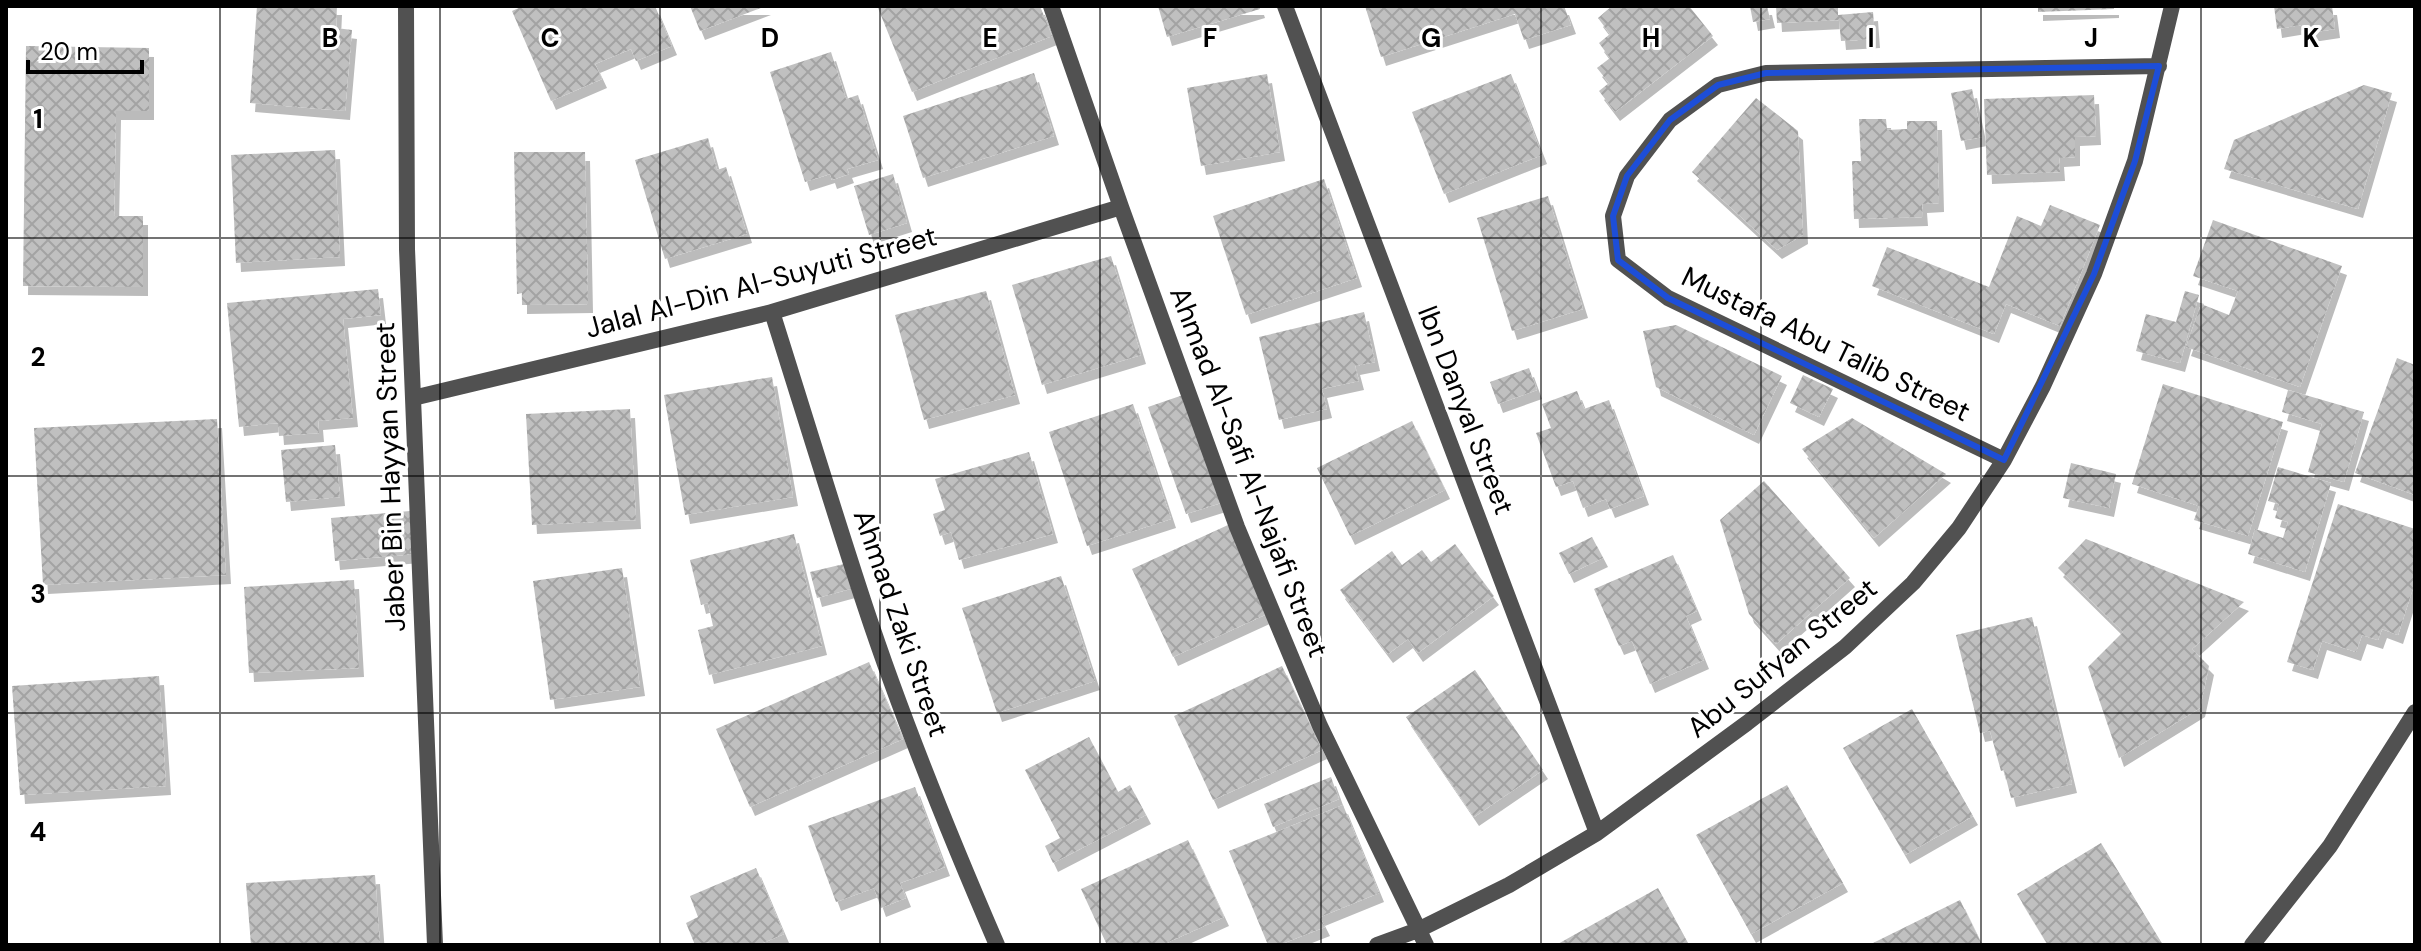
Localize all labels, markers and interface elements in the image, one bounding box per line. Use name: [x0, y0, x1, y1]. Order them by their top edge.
text: B: [322, 21, 338, 55]
text: C: [540, 21, 560, 55]
text: D: [761, 21, 779, 55]
text: E: [982, 21, 998, 55]
text: F: [1203, 21, 1217, 55]
text: G: [1421, 21, 1441, 55]
text: H: [1642, 21, 1660, 55]
text: I: [1867, 21, 1875, 55]
text: J: [2084, 21, 2098, 55]
text: K: [2303, 21, 2320, 55]
scale bar: [28, 24, 142, 74]
text: 20 m: [40, 36, 98, 67]
text: 1: [33, 102, 43, 136]
street label: Jalal Al-Din Al-Suyuti Street: [581, 217, 941, 347]
street label: Mustafa Abu Talib Street: [1676, 258, 1976, 430]
street label: Ahmad Al-Safi Al-Najafi Street: [1161, 282, 1337, 662]
street label: Ibn Danyal Street: [1409, 300, 1523, 520]
street label: Jaber Bin Hayyan Street: [366, 322, 414, 632]
text: 2: [30, 340, 46, 374]
street label: Ahmad Zaki Street: [845, 505, 957, 741]
street label: Abu Sufyan Street: [1679, 570, 1885, 746]
text: 3: [30, 577, 46, 611]
text: 4: [30, 815, 46, 849]

